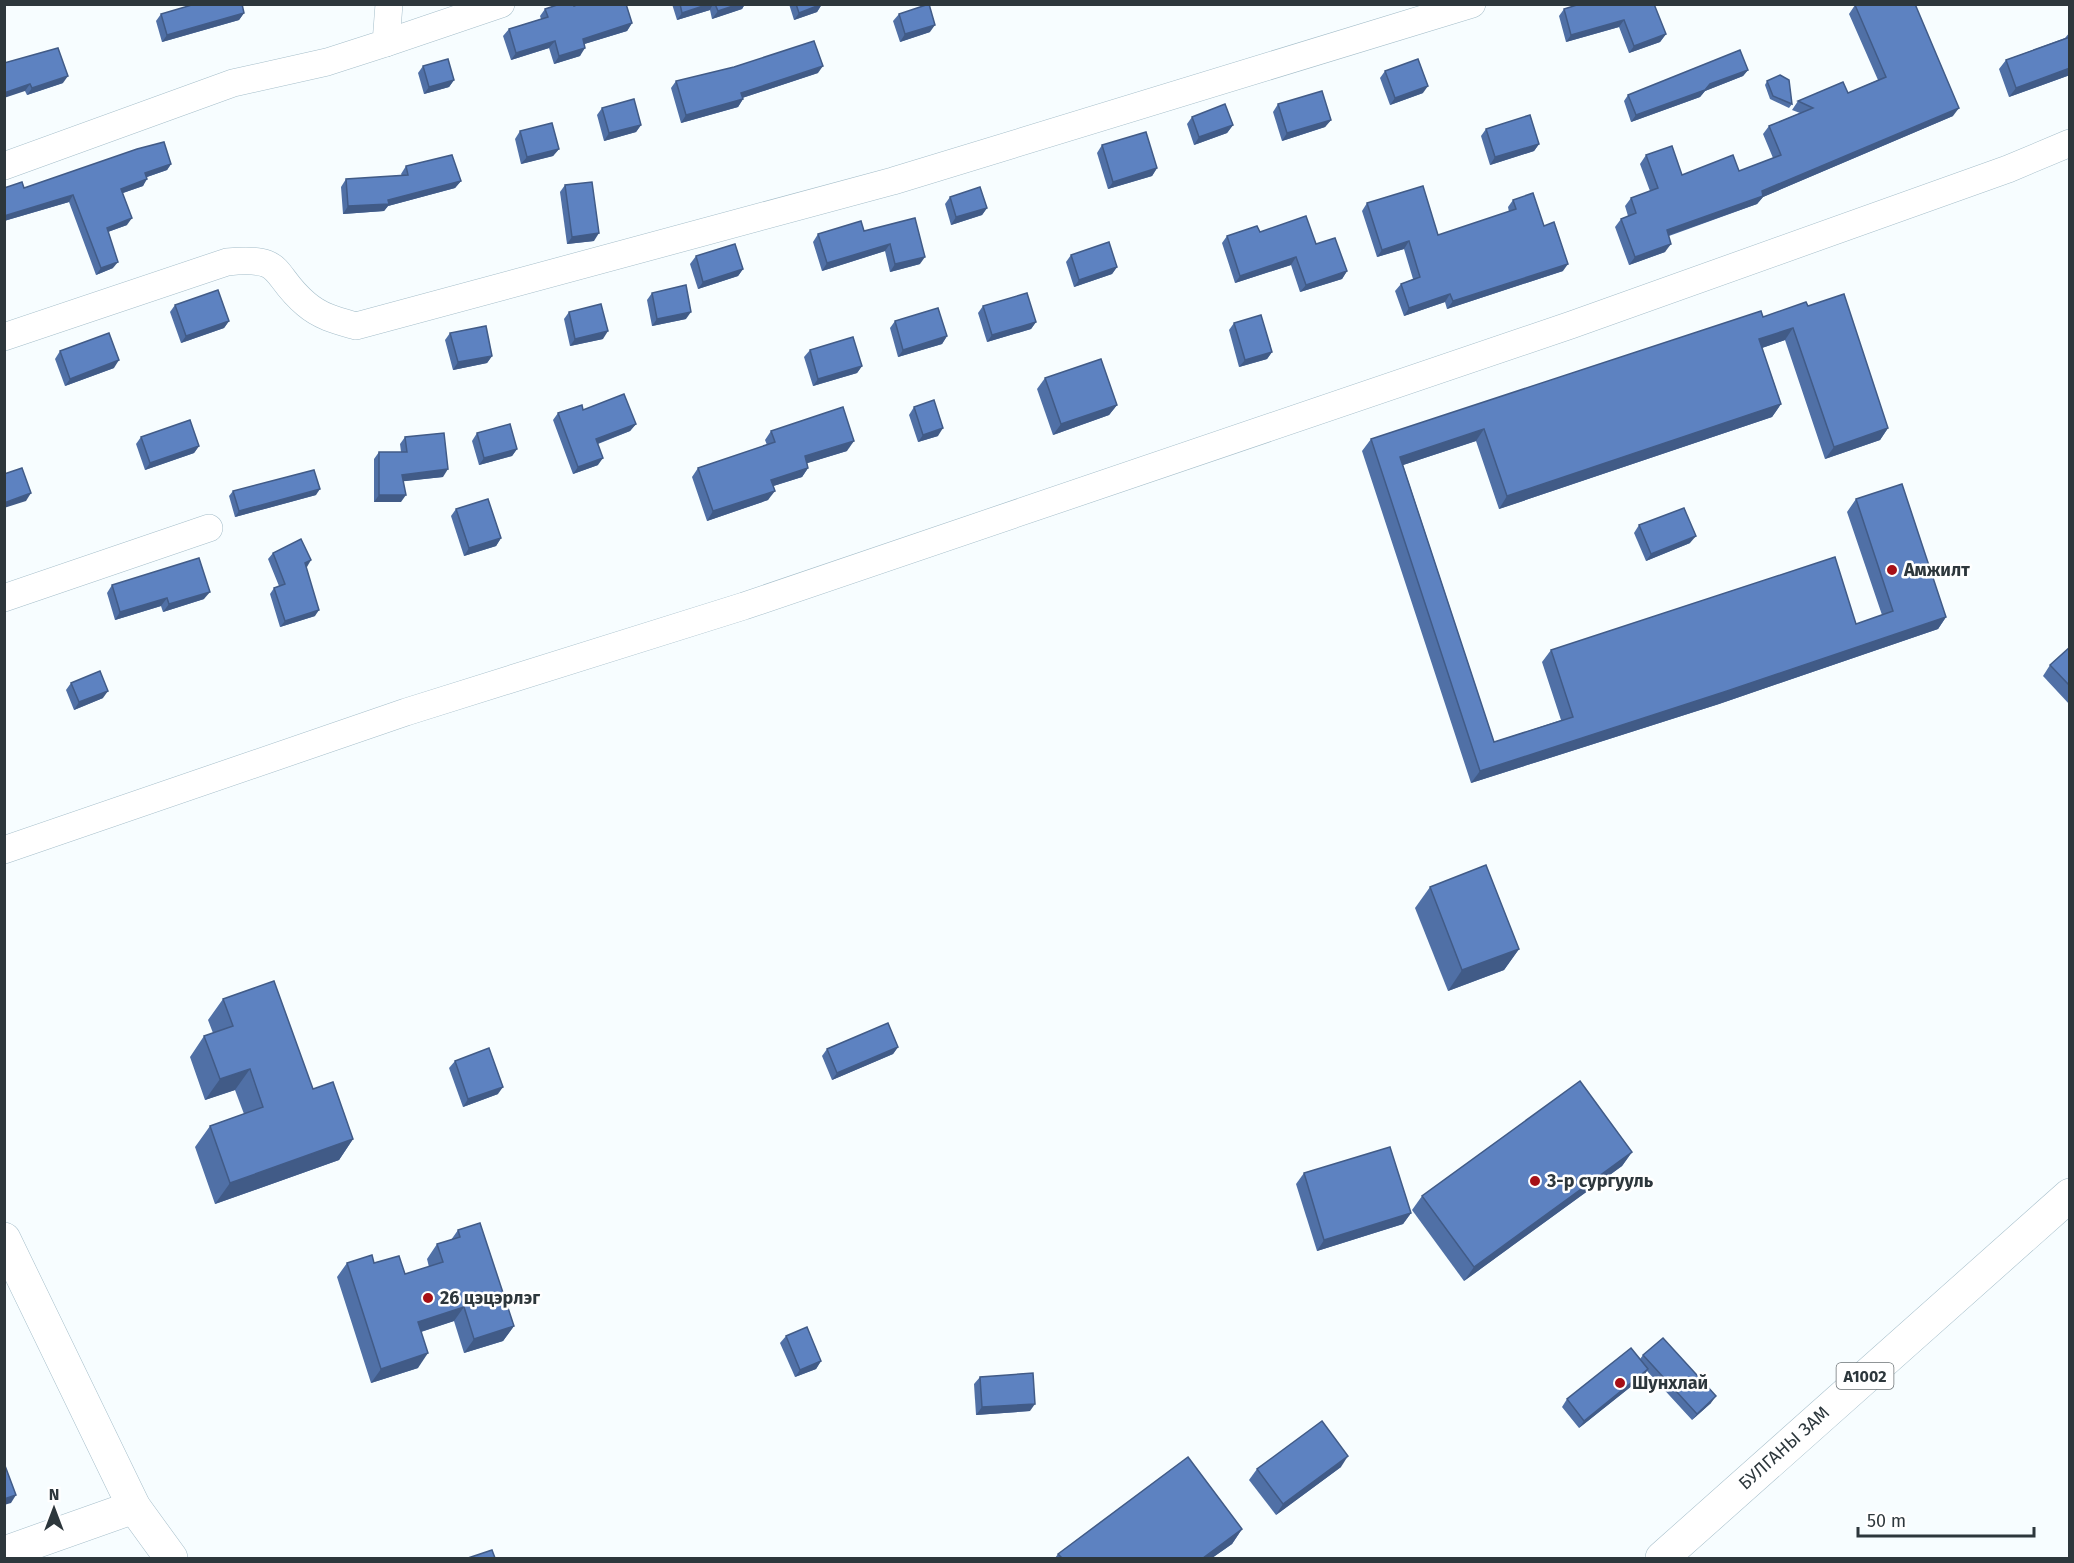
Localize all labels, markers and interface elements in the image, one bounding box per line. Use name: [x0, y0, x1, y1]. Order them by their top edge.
place label: Амжилт: [1903, 559, 1970, 581]
marker: Амжилт: [1885, 563, 1899, 577]
place label: 3-р сургууль: [1546, 1170, 1654, 1192]
marker: 3-р сургууль: [1528, 1174, 1542, 1188]
place label: 26 цэцэрлэг: [440, 1287, 540, 1309]
marker: 26 цэцэрлэг: [421, 1291, 435, 1305]
road number: A1002: [1836, 1363, 1894, 1389]
place label: Шунхлай: [1632, 1372, 1708, 1394]
marker: Шунхлай: [1613, 1376, 1627, 1390]
street label: БУЛГАНЫ ЗАМ: [1734, 1402, 1834, 1494]
north arrow: [24, 1479, 84, 1539]
text: N: [49, 1485, 59, 1504]
scale bar: [1858, 1500, 2034, 1538]
text: 50 m: [1867, 1510, 1906, 1532]

